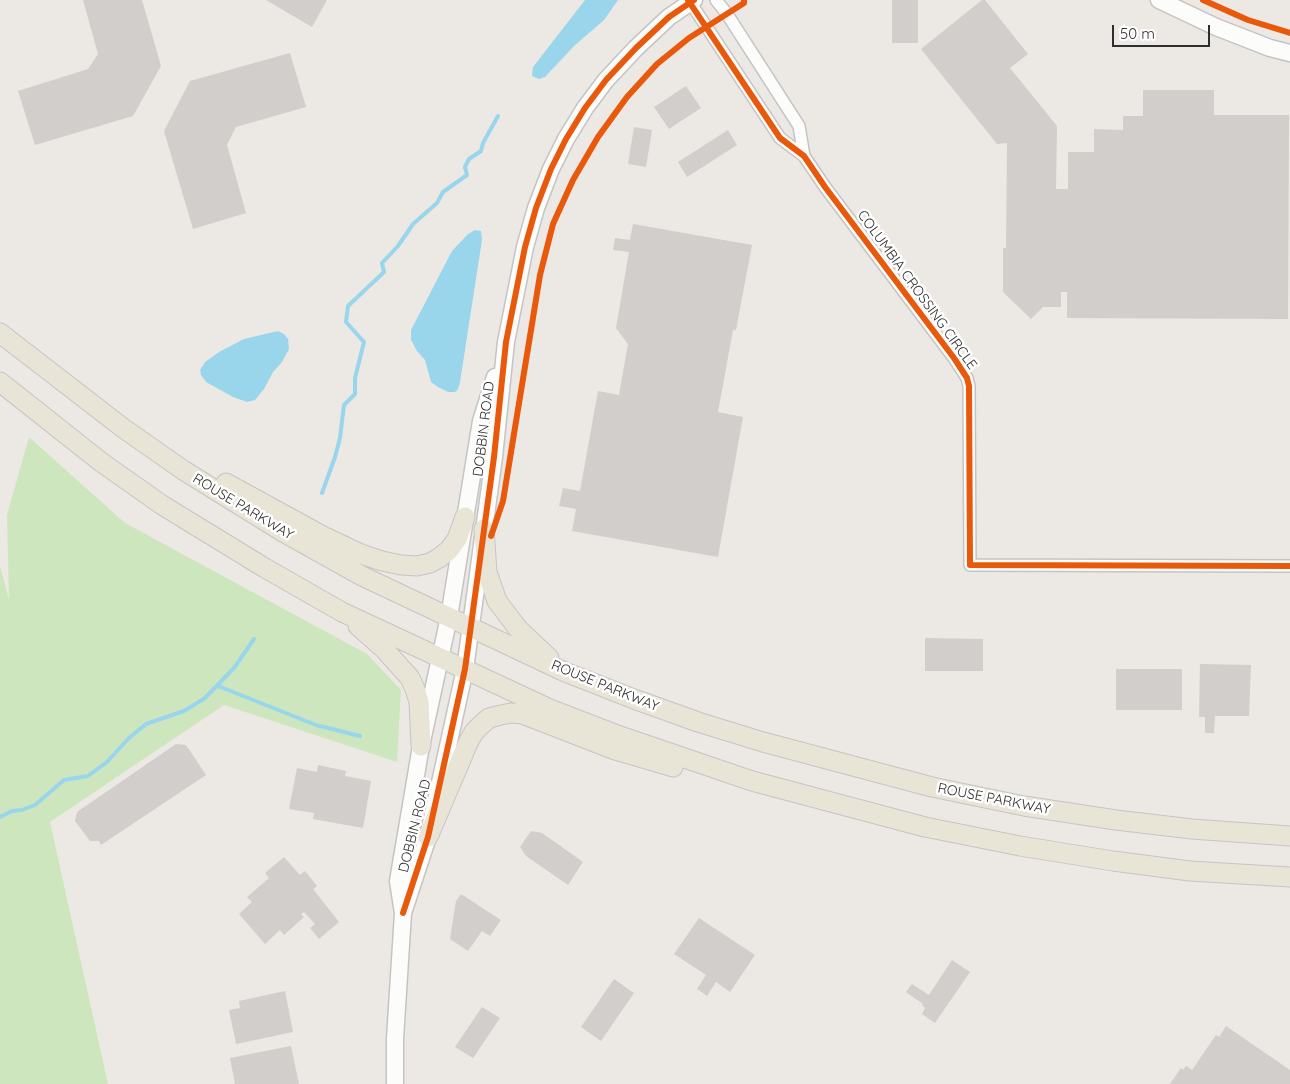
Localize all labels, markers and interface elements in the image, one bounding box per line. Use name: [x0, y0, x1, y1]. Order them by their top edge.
scale bar: [1115, 15, 1212, 47]
text: 50 m: [1120, 24, 1155, 43]
street label: COLUMBIA CROSSING CIRCLE: [854, 207, 980, 373]
street label: DOBBIN ROAD: [470, 381, 498, 477]
street label: ROUSE PARKWAY: [190, 470, 296, 544]
street label: ROUSE PARKWAY: [549, 657, 661, 715]
street label: DOBBIN ROAD: [395, 778, 435, 874]
street label: ROUSE PARKWAY: [936, 780, 1052, 818]

